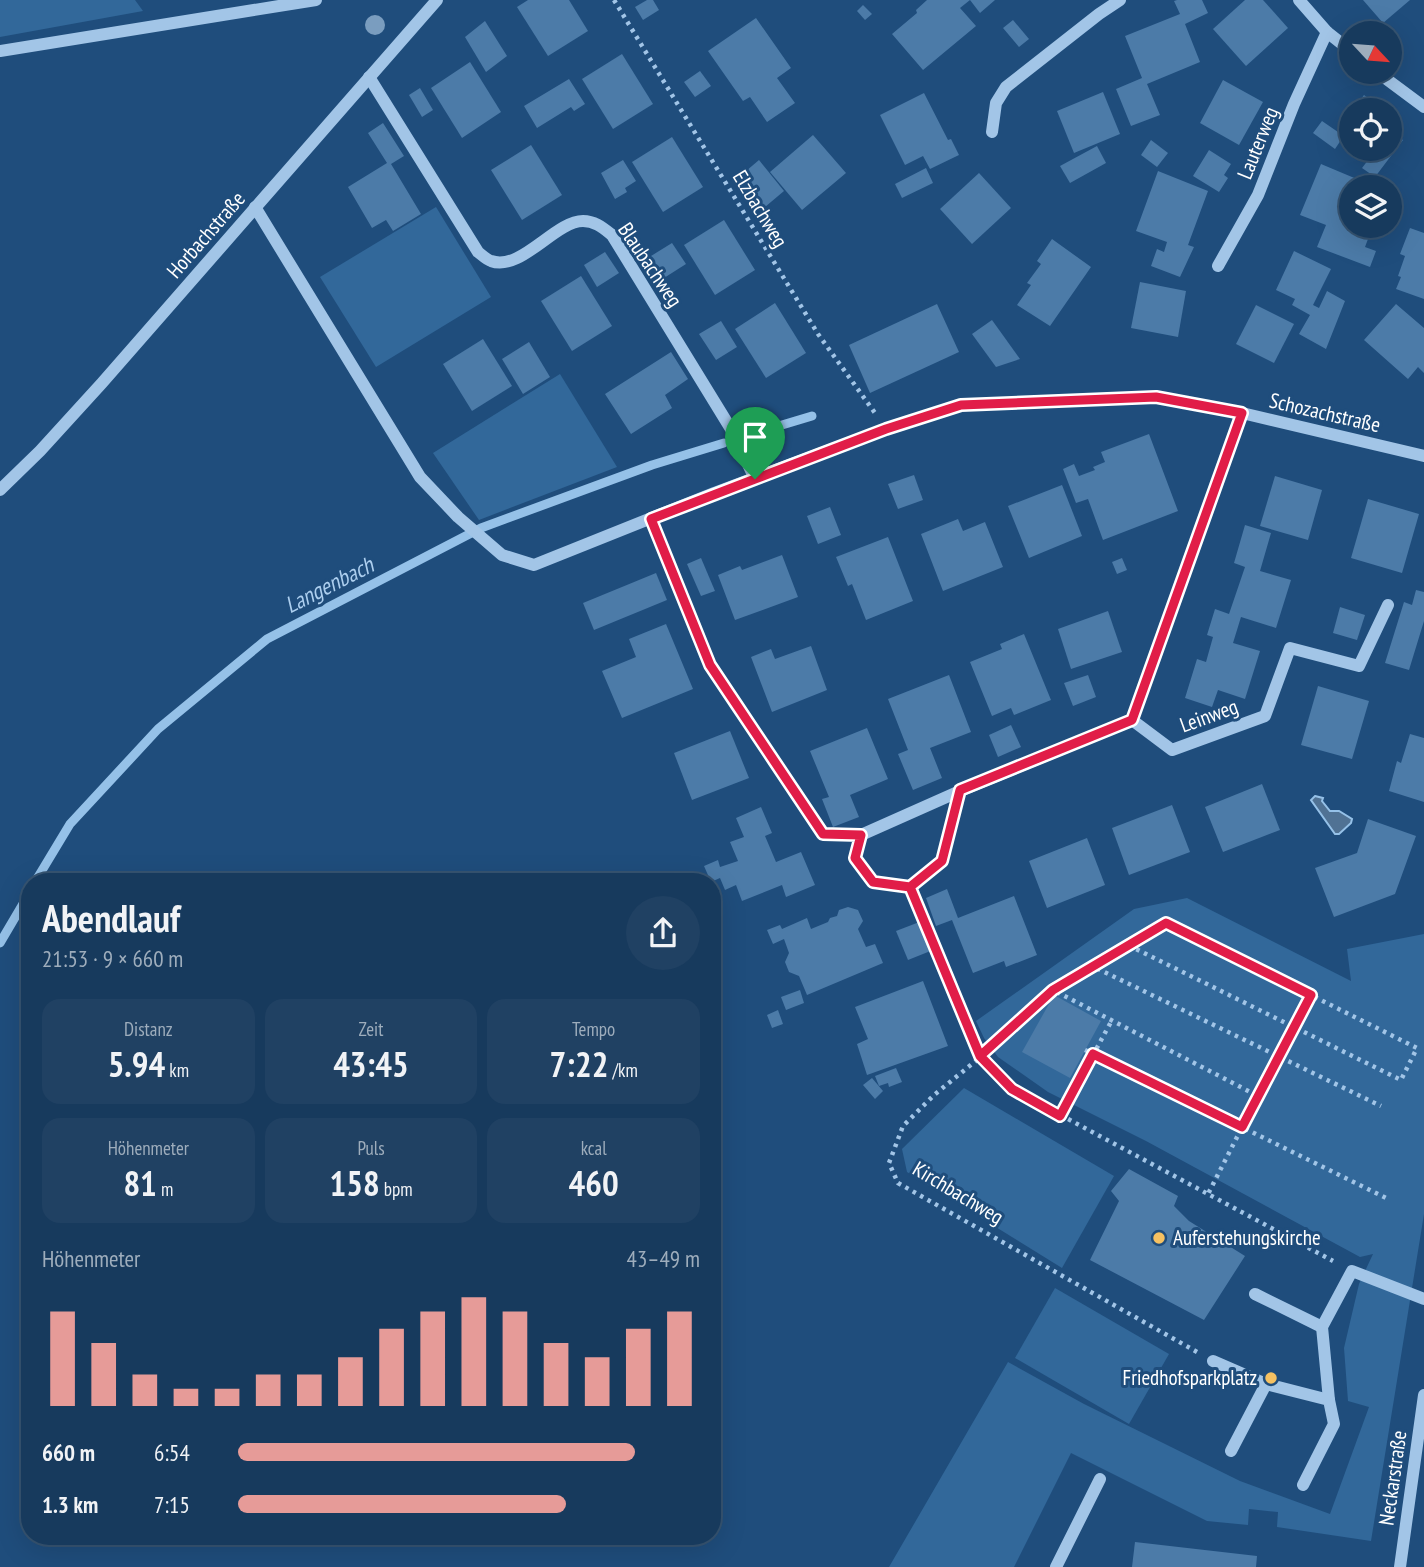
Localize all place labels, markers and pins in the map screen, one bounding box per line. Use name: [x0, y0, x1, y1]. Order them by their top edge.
pin: [725, 407, 785, 479]
place label: Auferstehungskirche: [1173, 1224, 1321, 1251]
marker: Auferstehungskirche: [1151, 1230, 1167, 1246]
place label: Friedhofsparkplatz: [1122, 1364, 1257, 1391]
marker: Friedhofsparkplatz: [1263, 1370, 1279, 1386]

